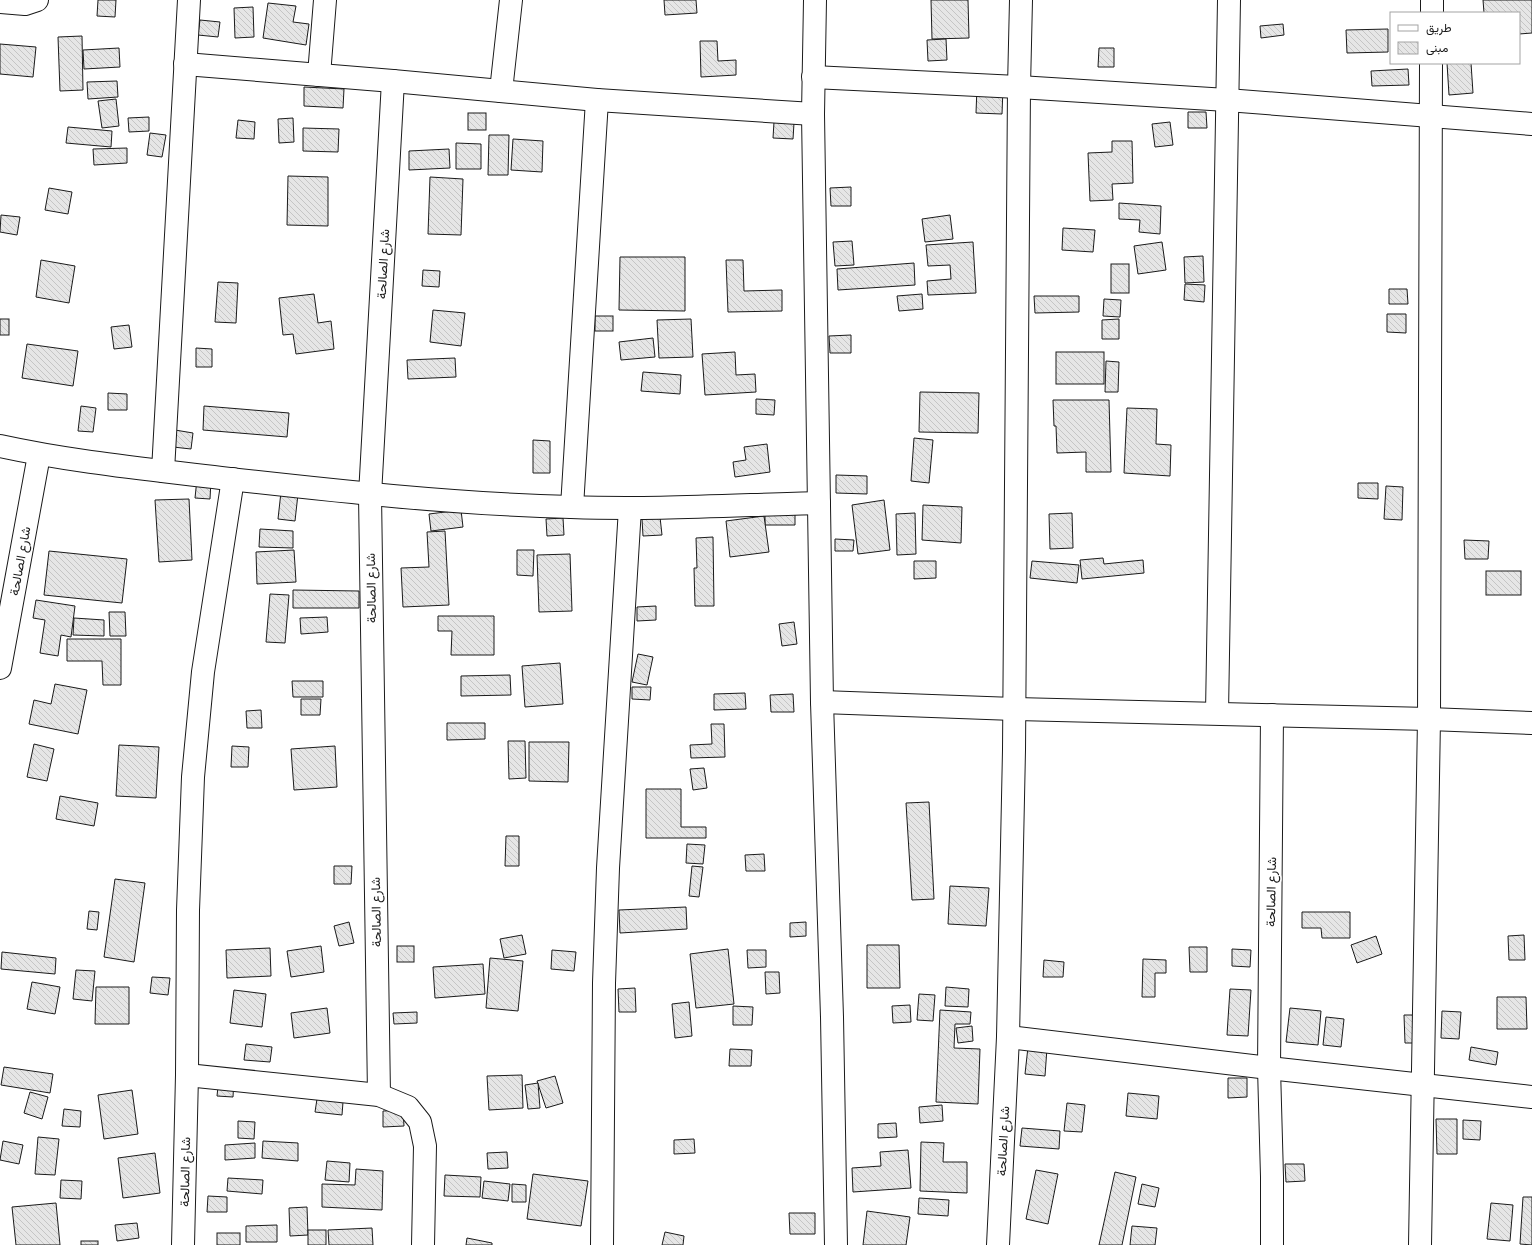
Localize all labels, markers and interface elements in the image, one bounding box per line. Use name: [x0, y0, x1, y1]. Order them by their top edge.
legend: [1390, 12, 1520, 64]
text: طريق: [1426, 21, 1452, 36]
text: مبنى: [1426, 41, 1448, 56]
street label: شارع الصالحة: [374, 229, 394, 299]
street label: شارع الصالحة: [7, 525, 35, 597]
street label: شارع الصالحة: [363, 553, 381, 623]
street label: شارع الصالحة: [1263, 857, 1281, 927]
street label: شارع الصالحة: [368, 877, 386, 947]
street label: شارع الصالحة: [994, 1106, 1014, 1176]
street label: شارع الصالحة: [177, 1137, 195, 1207]

